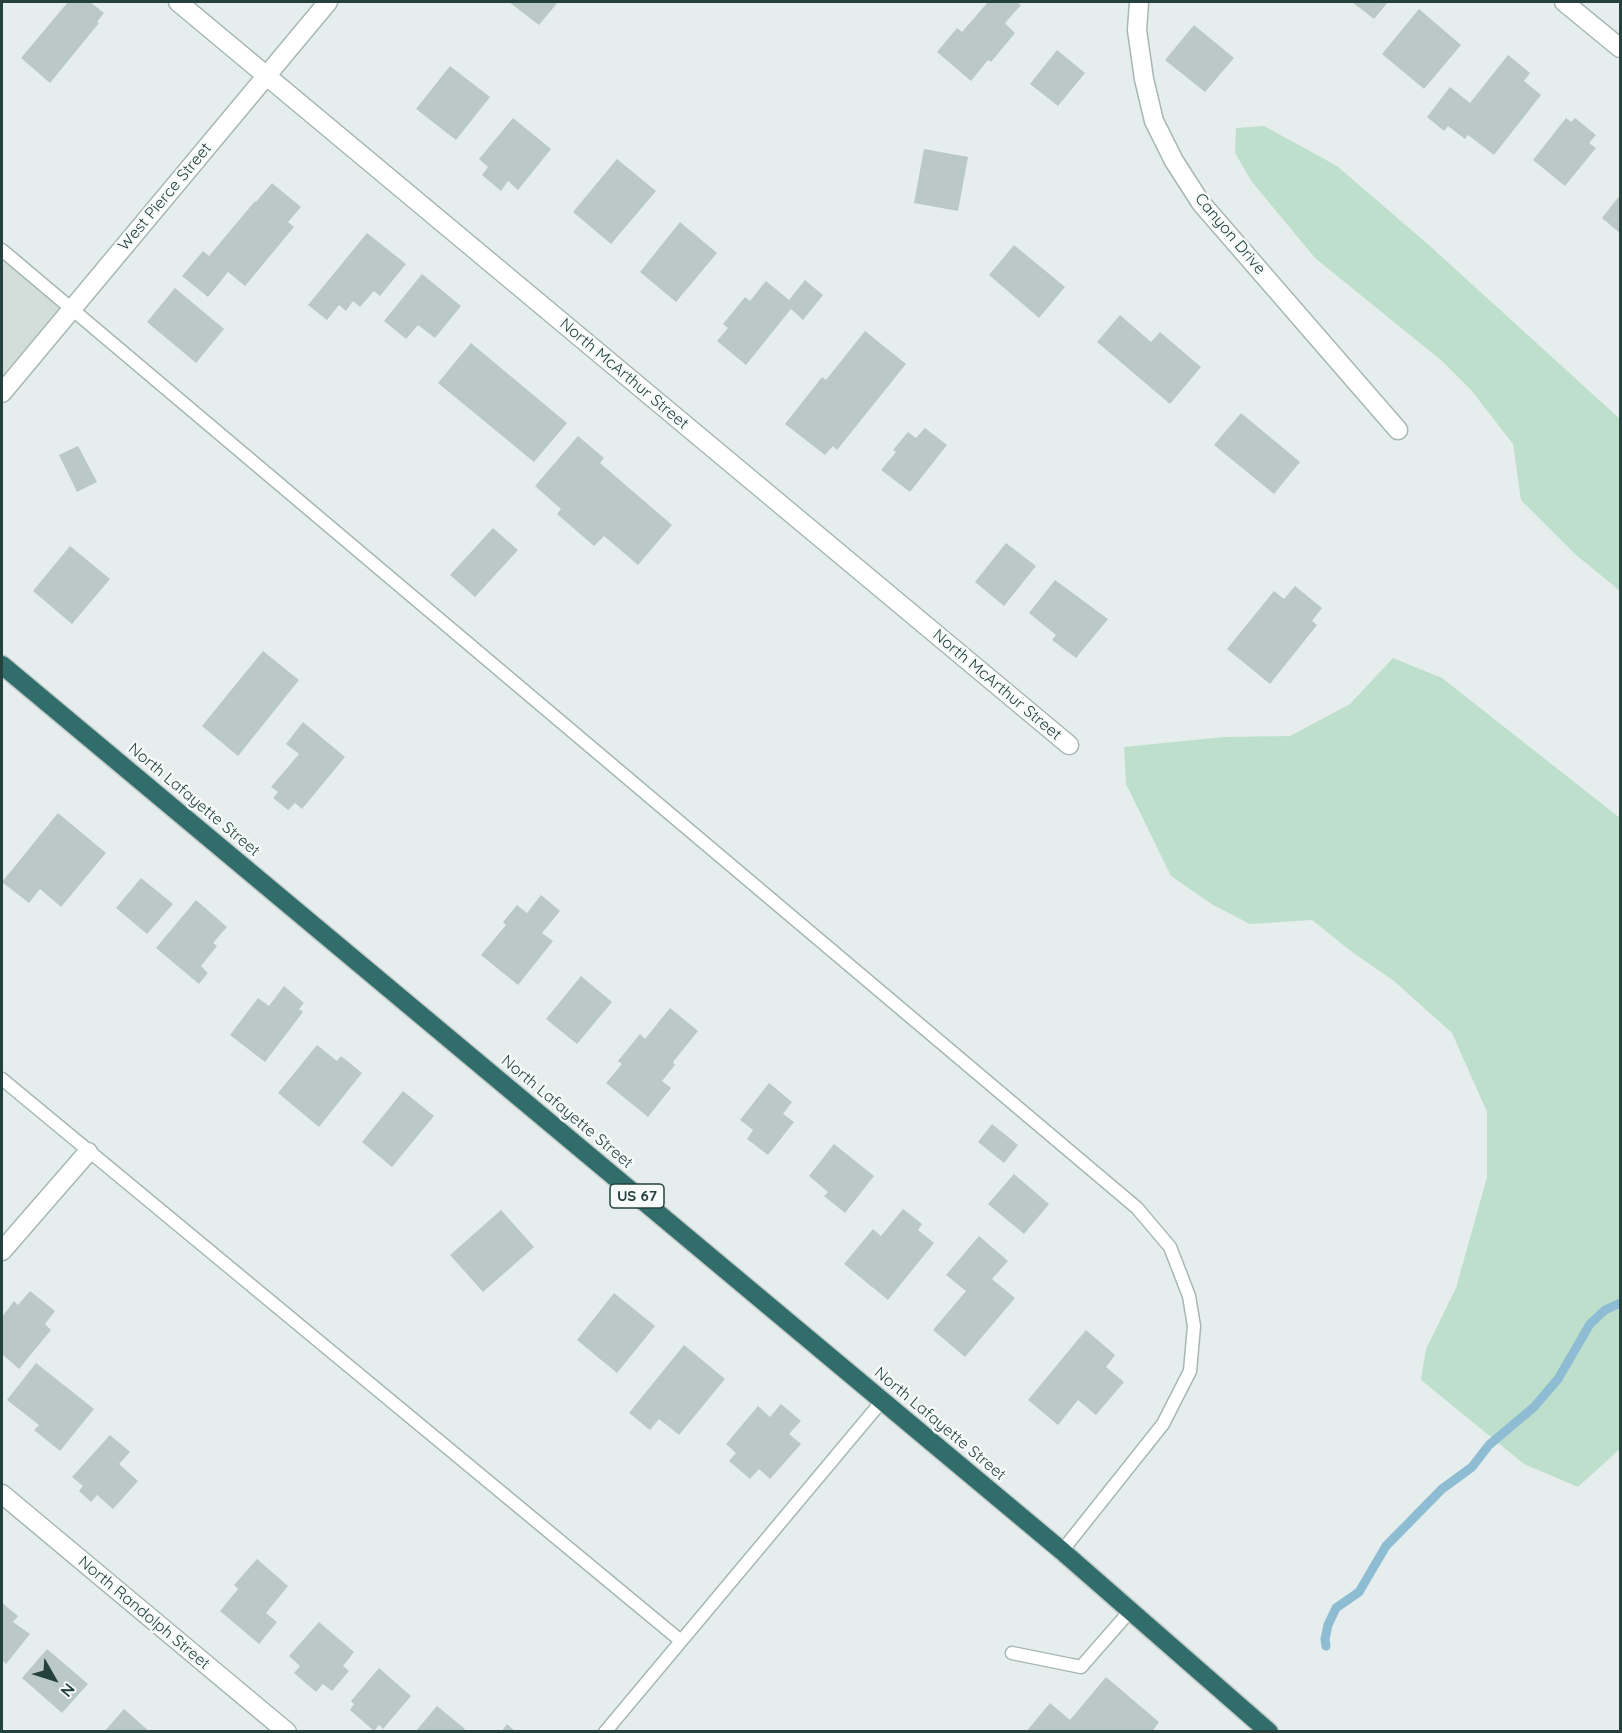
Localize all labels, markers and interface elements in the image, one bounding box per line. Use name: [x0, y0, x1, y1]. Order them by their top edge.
street label: West Pierce Street: [114, 139, 216, 255]
street label: Canyon Drive: [1190, 189, 1270, 279]
street label: North McArthur Street: [556, 314, 692, 434]
street label: North McArthur Street: [929, 625, 1065, 745]
street label: North Lafayette Street: [124, 739, 264, 861]
street label: North Lafayette Street: [497, 1051, 637, 1173]
road number: US 67: [610, 1184, 664, 1208]
street label: North Lafayette Street: [870, 1363, 1010, 1485]
street label: North Randolph Street: [74, 1552, 214, 1674]
north arrow: [24, 1649, 84, 1709]
text: N: [57, 1679, 79, 1701]

